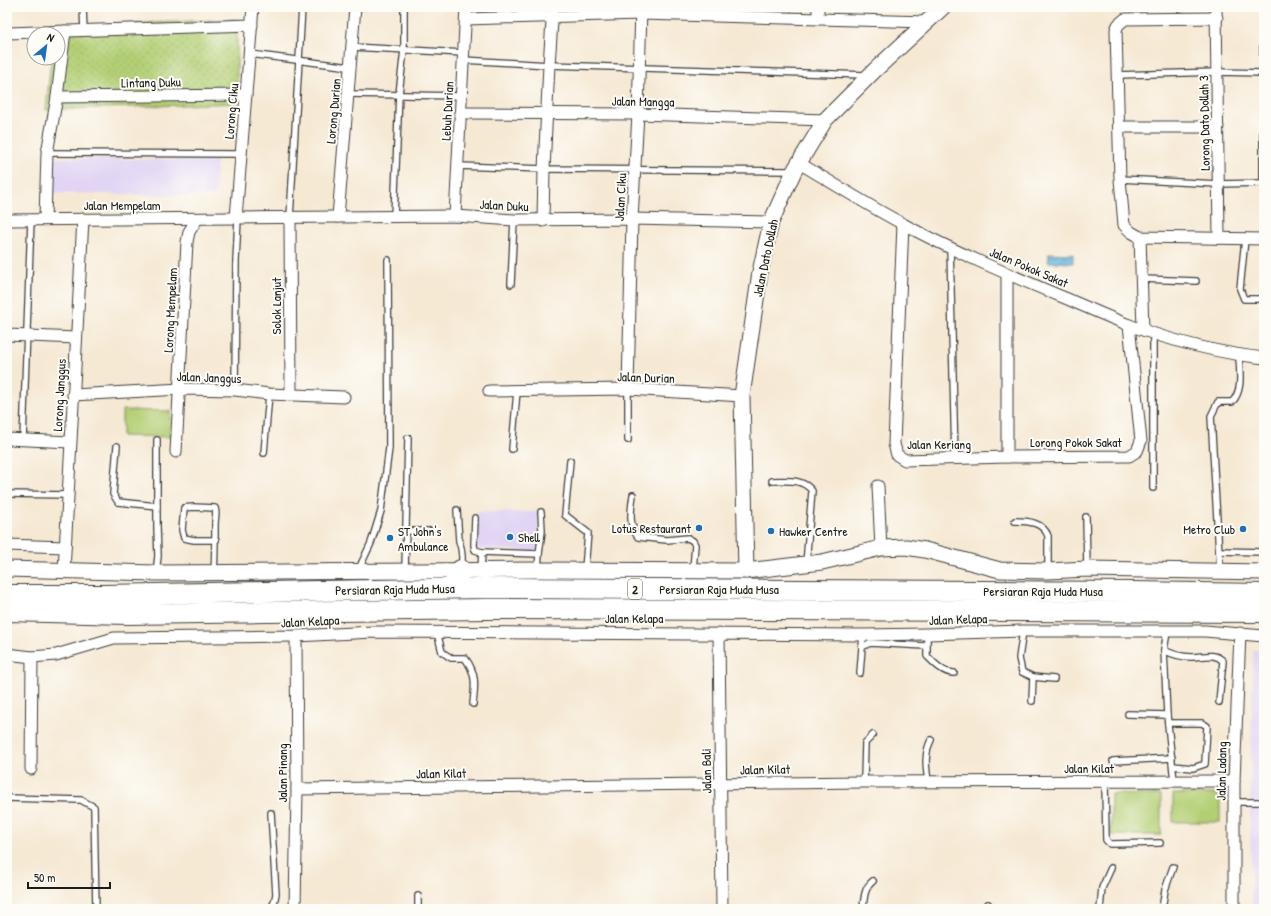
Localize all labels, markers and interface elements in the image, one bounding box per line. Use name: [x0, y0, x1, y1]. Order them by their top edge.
north arrow: [26, 26, 66, 66]
text: N: [45, 30, 57, 45]
street label: Lintang Duku: [121, 72, 181, 92]
street label: Lorong Dato Dollah 3: [1194, 75, 1214, 171]
street label: Lorong Durian: [321, 78, 345, 144]
street label: Lebuh Durian: [436, 81, 458, 141]
street label: Lorong Ciku: [220, 83, 242, 139]
street label: Jalan Mangga: [611, 91, 675, 111]
street label: Jalan Ciku: [610, 173, 630, 221]
street label: Jalan Duku: [479, 195, 529, 215]
street label: Jalan Mempelam: [83, 196, 161, 214]
street label: Jalan Dato Dollah: [748, 217, 782, 298]
street label: Jalan Pokok Sakat: [987, 242, 1072, 292]
street label: Lorong Mempelam: [159, 267, 181, 353]
street label: Solok Lanjut: [267, 277, 285, 334]
street label: Lorong Janggus: [48, 358, 70, 432]
street label: Jalan Janggus: [176, 367, 242, 387]
street label: Jalan Durian: [617, 367, 675, 387]
street label: Lorong Pokok Sakat: [1030, 433, 1122, 451]
street label: Jalan Keriang: [907, 435, 971, 453]
place label: Lotus Restaurant: [612, 519, 692, 537]
place label: Metro Club: [1183, 520, 1235, 538]
place label: ST John's Ambulance: [398, 522, 448, 555]
place label: Hawker Centre: [779, 522, 848, 540]
marker: Lotus Restaurant: [694, 523, 704, 533]
marker: Metro Club: [1238, 524, 1248, 534]
marker: Hawker Centre: [766, 526, 776, 536]
place label: Shell: [518, 528, 541, 546]
marker: Shell: [505, 532, 515, 542]
marker: ST John's Ambulance: [385, 533, 395, 543]
street label: Persiaran Raja Muda Musa: [335, 579, 455, 599]
road number: 2: [628, 579, 642, 599]
street label: Persiaran Raja Muda Musa: [659, 580, 779, 598]
street label: Persiaran Raja Muda Musa: [983, 582, 1103, 600]
street label: Jalan Kelapa: [605, 609, 663, 627]
street label: Jalan Kelapa: [928, 609, 988, 629]
street label: Jalan Kelapa: [280, 610, 340, 632]
street label: Jalan Ladang: [1211, 741, 1231, 801]
street label: Jalan Pinang: [273, 743, 291, 803]
street label: Jalan Bali: [697, 748, 715, 794]
street label: Jalan Kilat: [1064, 759, 1115, 777]
street label: Jalan Kilat: [740, 760, 791, 778]
street label: Jalan Kilat: [416, 764, 467, 782]
scale bar: [28, 864, 110, 890]
text: 50 m: [34, 869, 55, 886]

